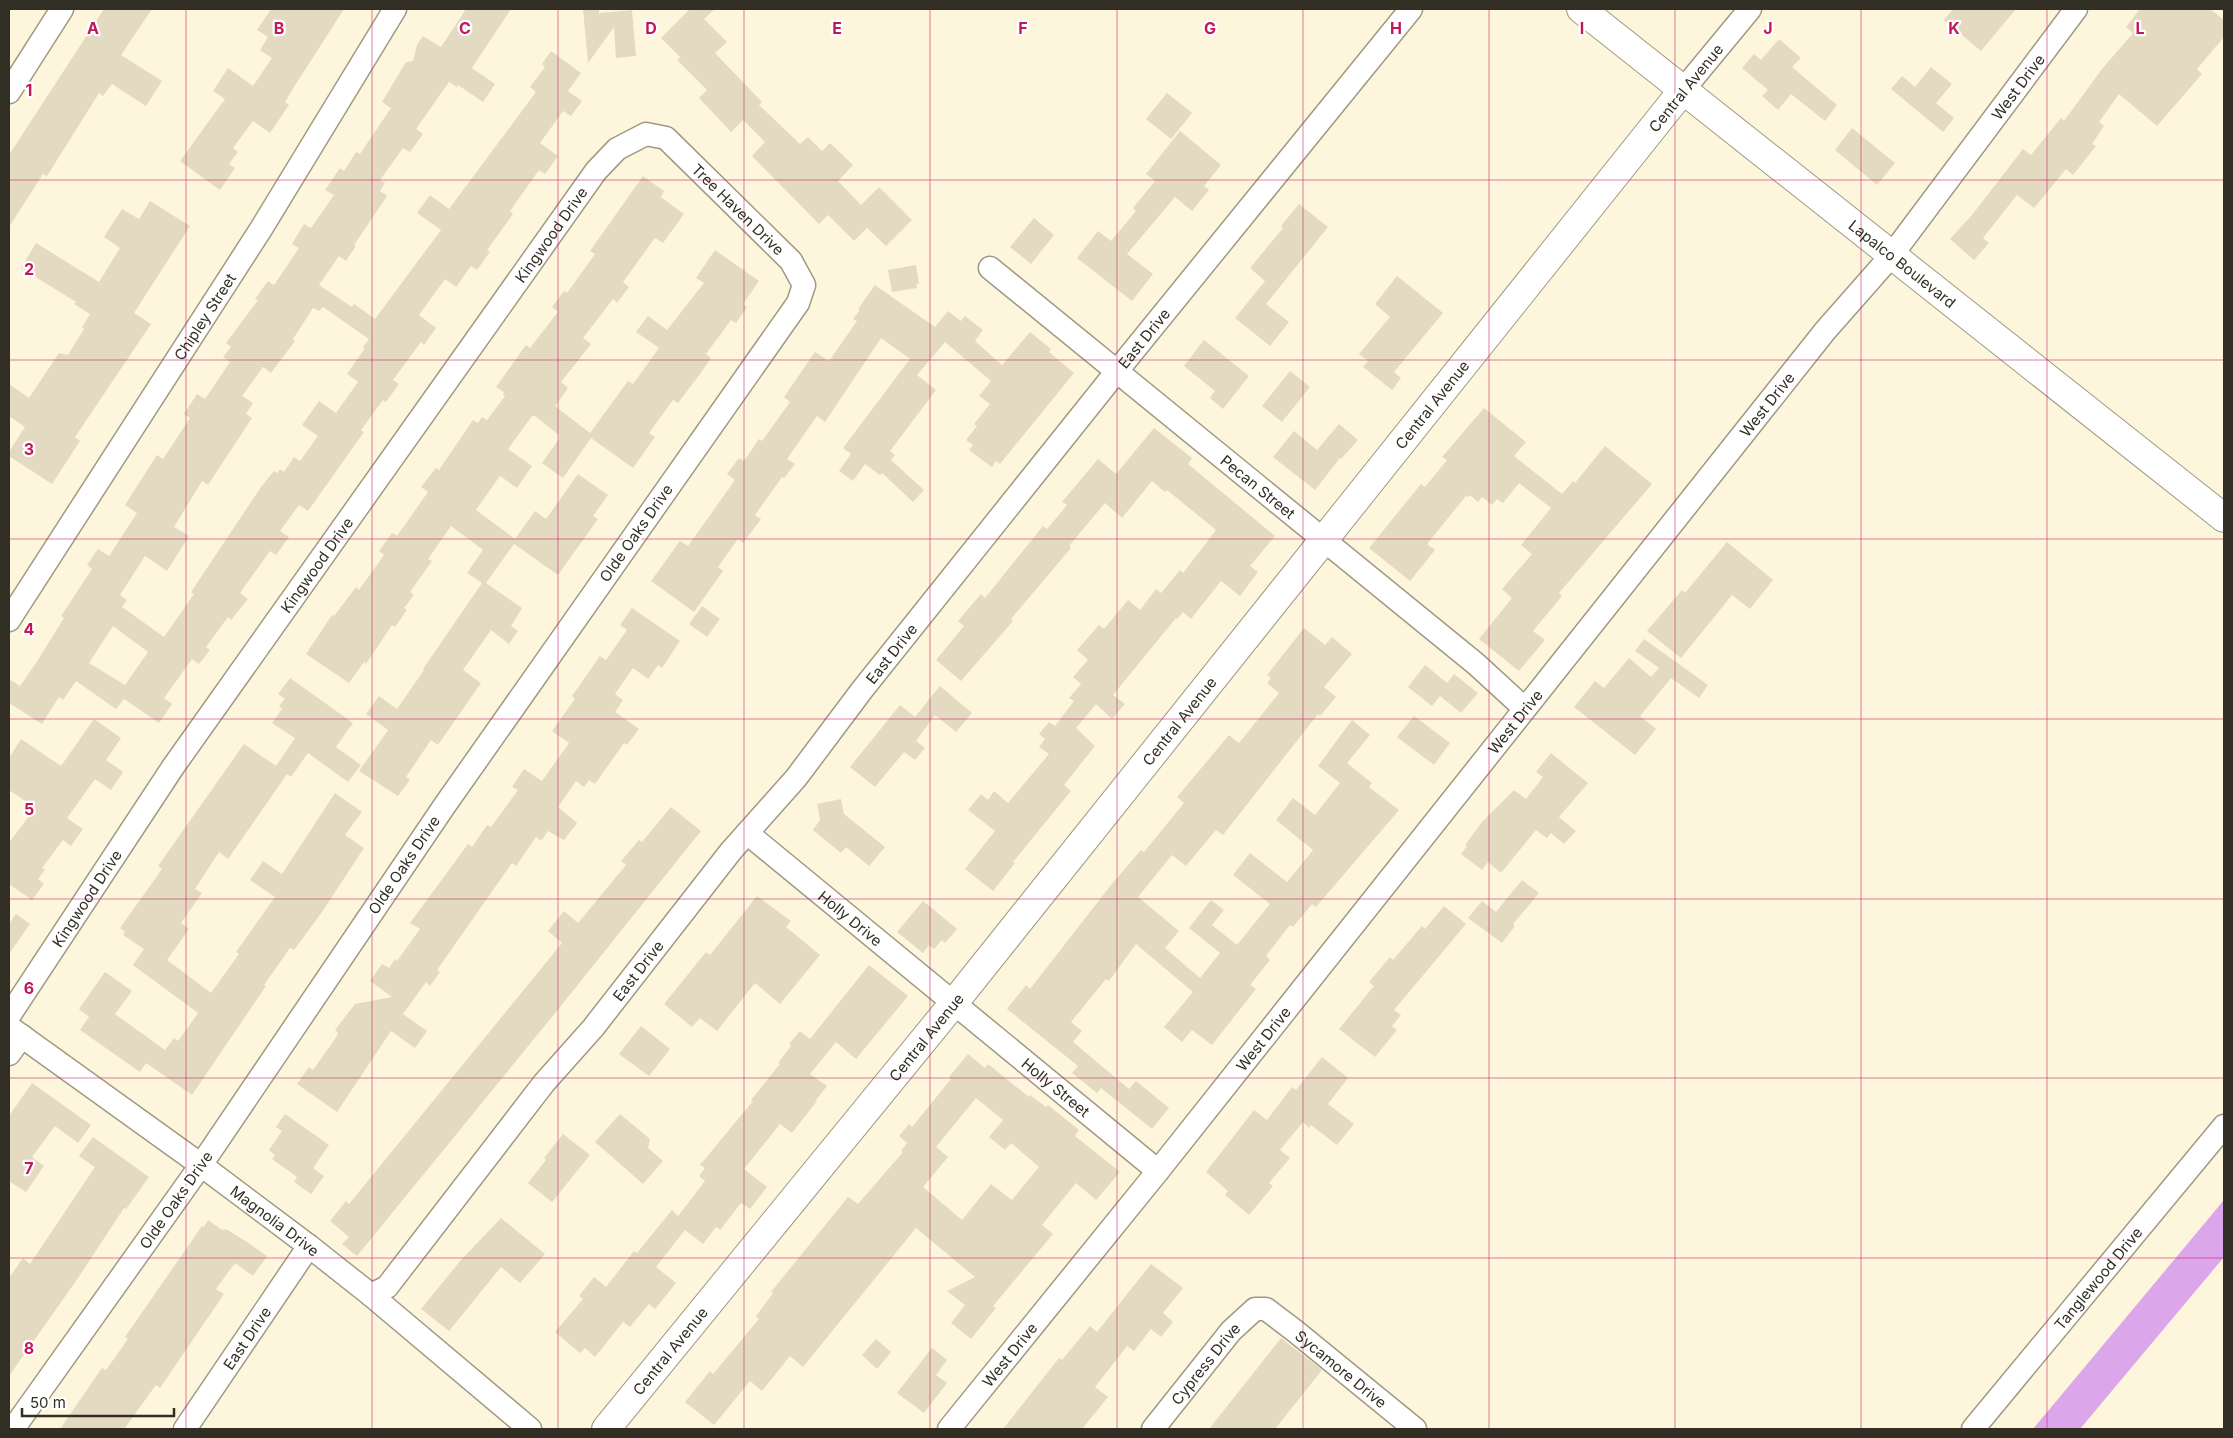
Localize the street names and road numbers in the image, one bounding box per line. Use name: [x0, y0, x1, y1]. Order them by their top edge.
street label: Central Avenue: [1645, 40, 1727, 136]
street label: West Drive: [1987, 50, 2048, 123]
street label: Tree Haven Drive: [688, 159, 789, 259]
street label: Kingwood Drive: [510, 183, 591, 286]
street label: Lapalco Boulevard: [1845, 215, 1960, 312]
street label: Chipley Street: [170, 269, 240, 364]
street label: East Drive: [1114, 304, 1174, 372]
street label: Central Avenue: [1391, 356, 1473, 453]
street label: West Drive: [1735, 368, 1798, 440]
street label: Pecan Street: [1217, 450, 1300, 523]
street label: Olde Oaks Drive: [595, 481, 677, 585]
street label: Kingwood Drive: [276, 513, 357, 616]
street label: East Drive: [861, 619, 921, 687]
street label: Central Avenue: [1138, 673, 1220, 769]
street label: West Drive: [1484, 685, 1546, 758]
street label: Olde Oaks Drive: [364, 812, 444, 918]
street label: Kingwood Drive: [48, 846, 125, 951]
street label: Holly Drive: [815, 886, 886, 950]
street label: East Drive: [608, 936, 667, 1005]
street label: Central Avenue: [884, 989, 968, 1085]
street label: West Drive: [1232, 1003, 1294, 1075]
street label: Holly Street: [1018, 1054, 1094, 1121]
street label: Olde Oaks Drive: [135, 1148, 217, 1252]
street label: Magnolia Drive: [227, 1181, 323, 1260]
street label: Tanglewood Drive: [2050, 1223, 2146, 1333]
street label: East Drive: [219, 1303, 275, 1373]
street label: Central Avenue: [628, 1303, 711, 1399]
street label: West Drive: [978, 1318, 1041, 1390]
street label: Cypress Drive: [1167, 1318, 1244, 1408]
street label: Sycamore Drive: [1292, 1326, 1391, 1412]

